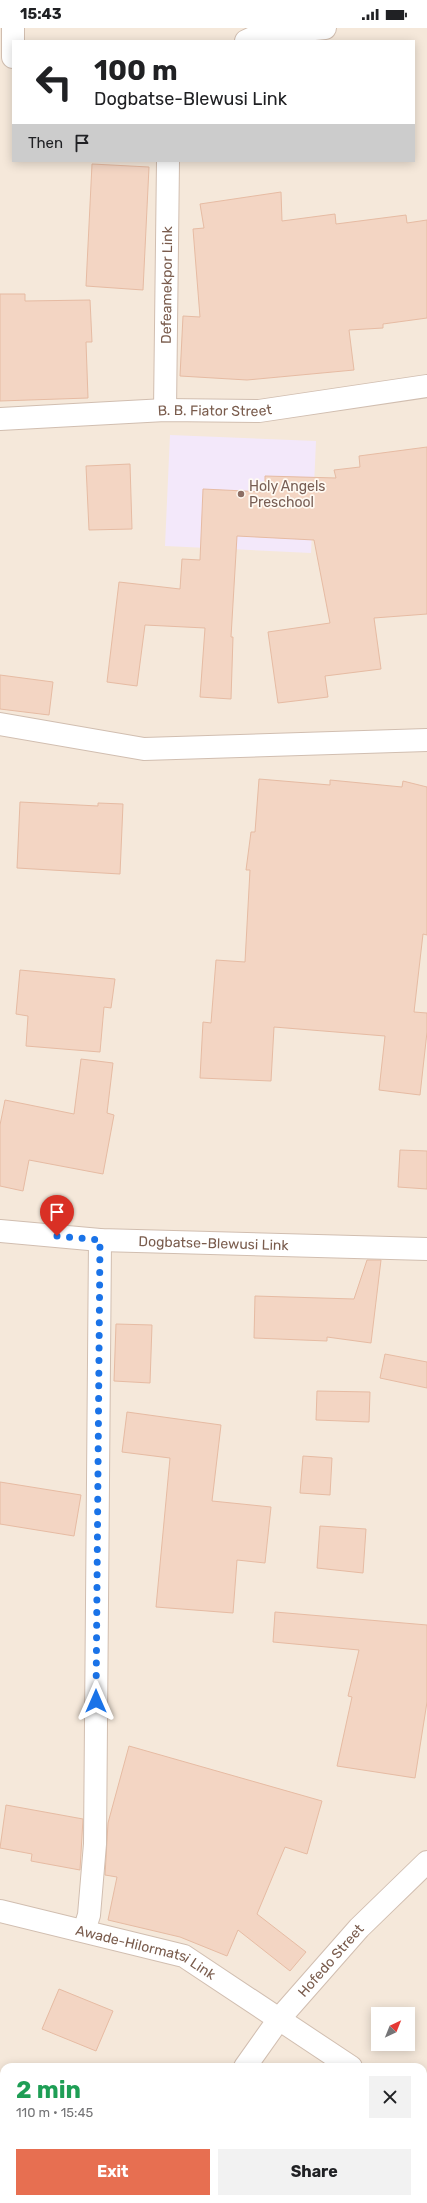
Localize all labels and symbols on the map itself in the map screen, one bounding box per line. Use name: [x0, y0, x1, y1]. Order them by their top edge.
street label: Defeamekpor Link: [158, 225, 176, 344]
street label: B. B. Fiator Street: [157, 401, 274, 420]
place label: Holy Angels Preschool: [249, 478, 325, 511]
marker: Holy Angels Preschool: [236, 489, 246, 499]
pin: [40, 1195, 74, 1236]
street label: Dogbatse-Blewusi Link: [138, 1233, 290, 1254]
position arrow: [75, 1680, 117, 1722]
street label: Hofedo Street: [294, 1920, 368, 2001]
street label: Awade-Hilormatsi Link: [74, 1922, 219, 1984]
north arrow: [371, 2007, 415, 2051]

